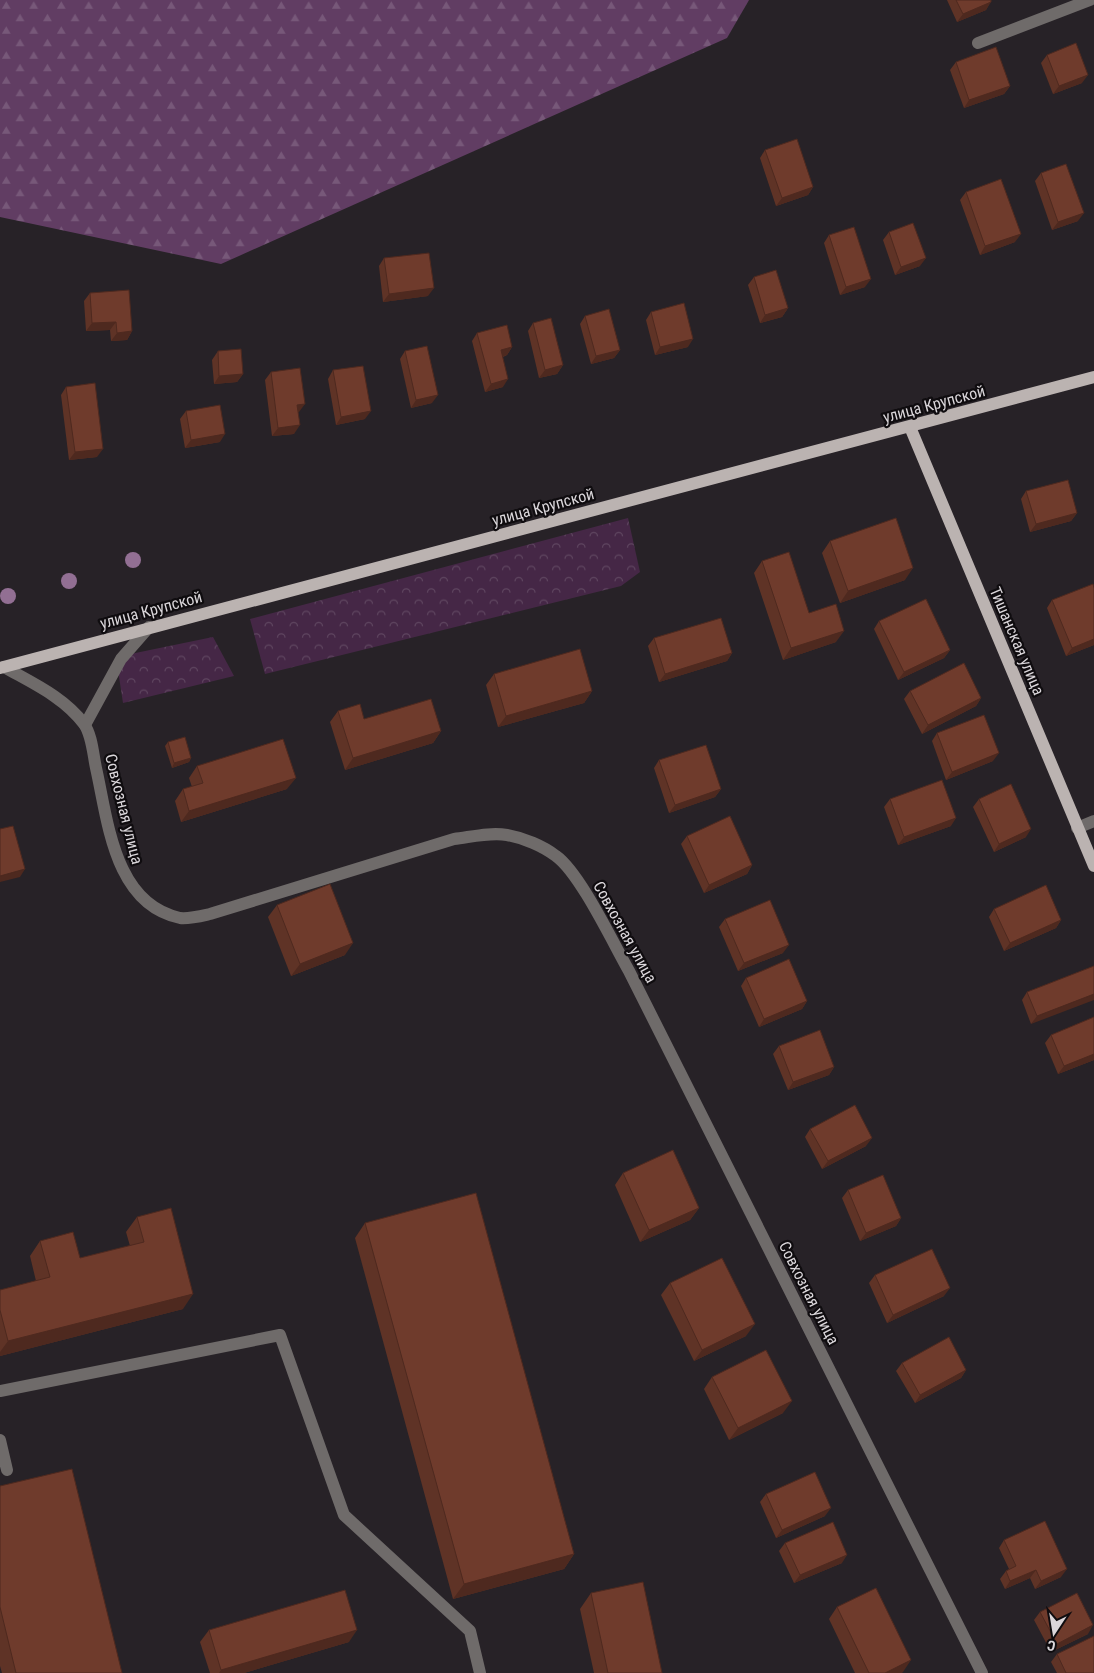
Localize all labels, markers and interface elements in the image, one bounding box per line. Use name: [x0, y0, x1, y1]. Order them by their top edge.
street label: улица Крупской: [881, 381, 987, 427]
street label: улица Крупской: [490, 484, 596, 530]
street label: Тишанская улица: [986, 584, 1048, 698]
street label: улица Крупской: [98, 587, 204, 633]
street label: Совхозная улица: [101, 752, 147, 866]
street label: Совхозная улица: [589, 878, 661, 986]
street label: Совхозная улица: [775, 1238, 843, 1348]
north arrow: [1029, 1608, 1079, 1658]
text: С: [1046, 1637, 1057, 1654]

